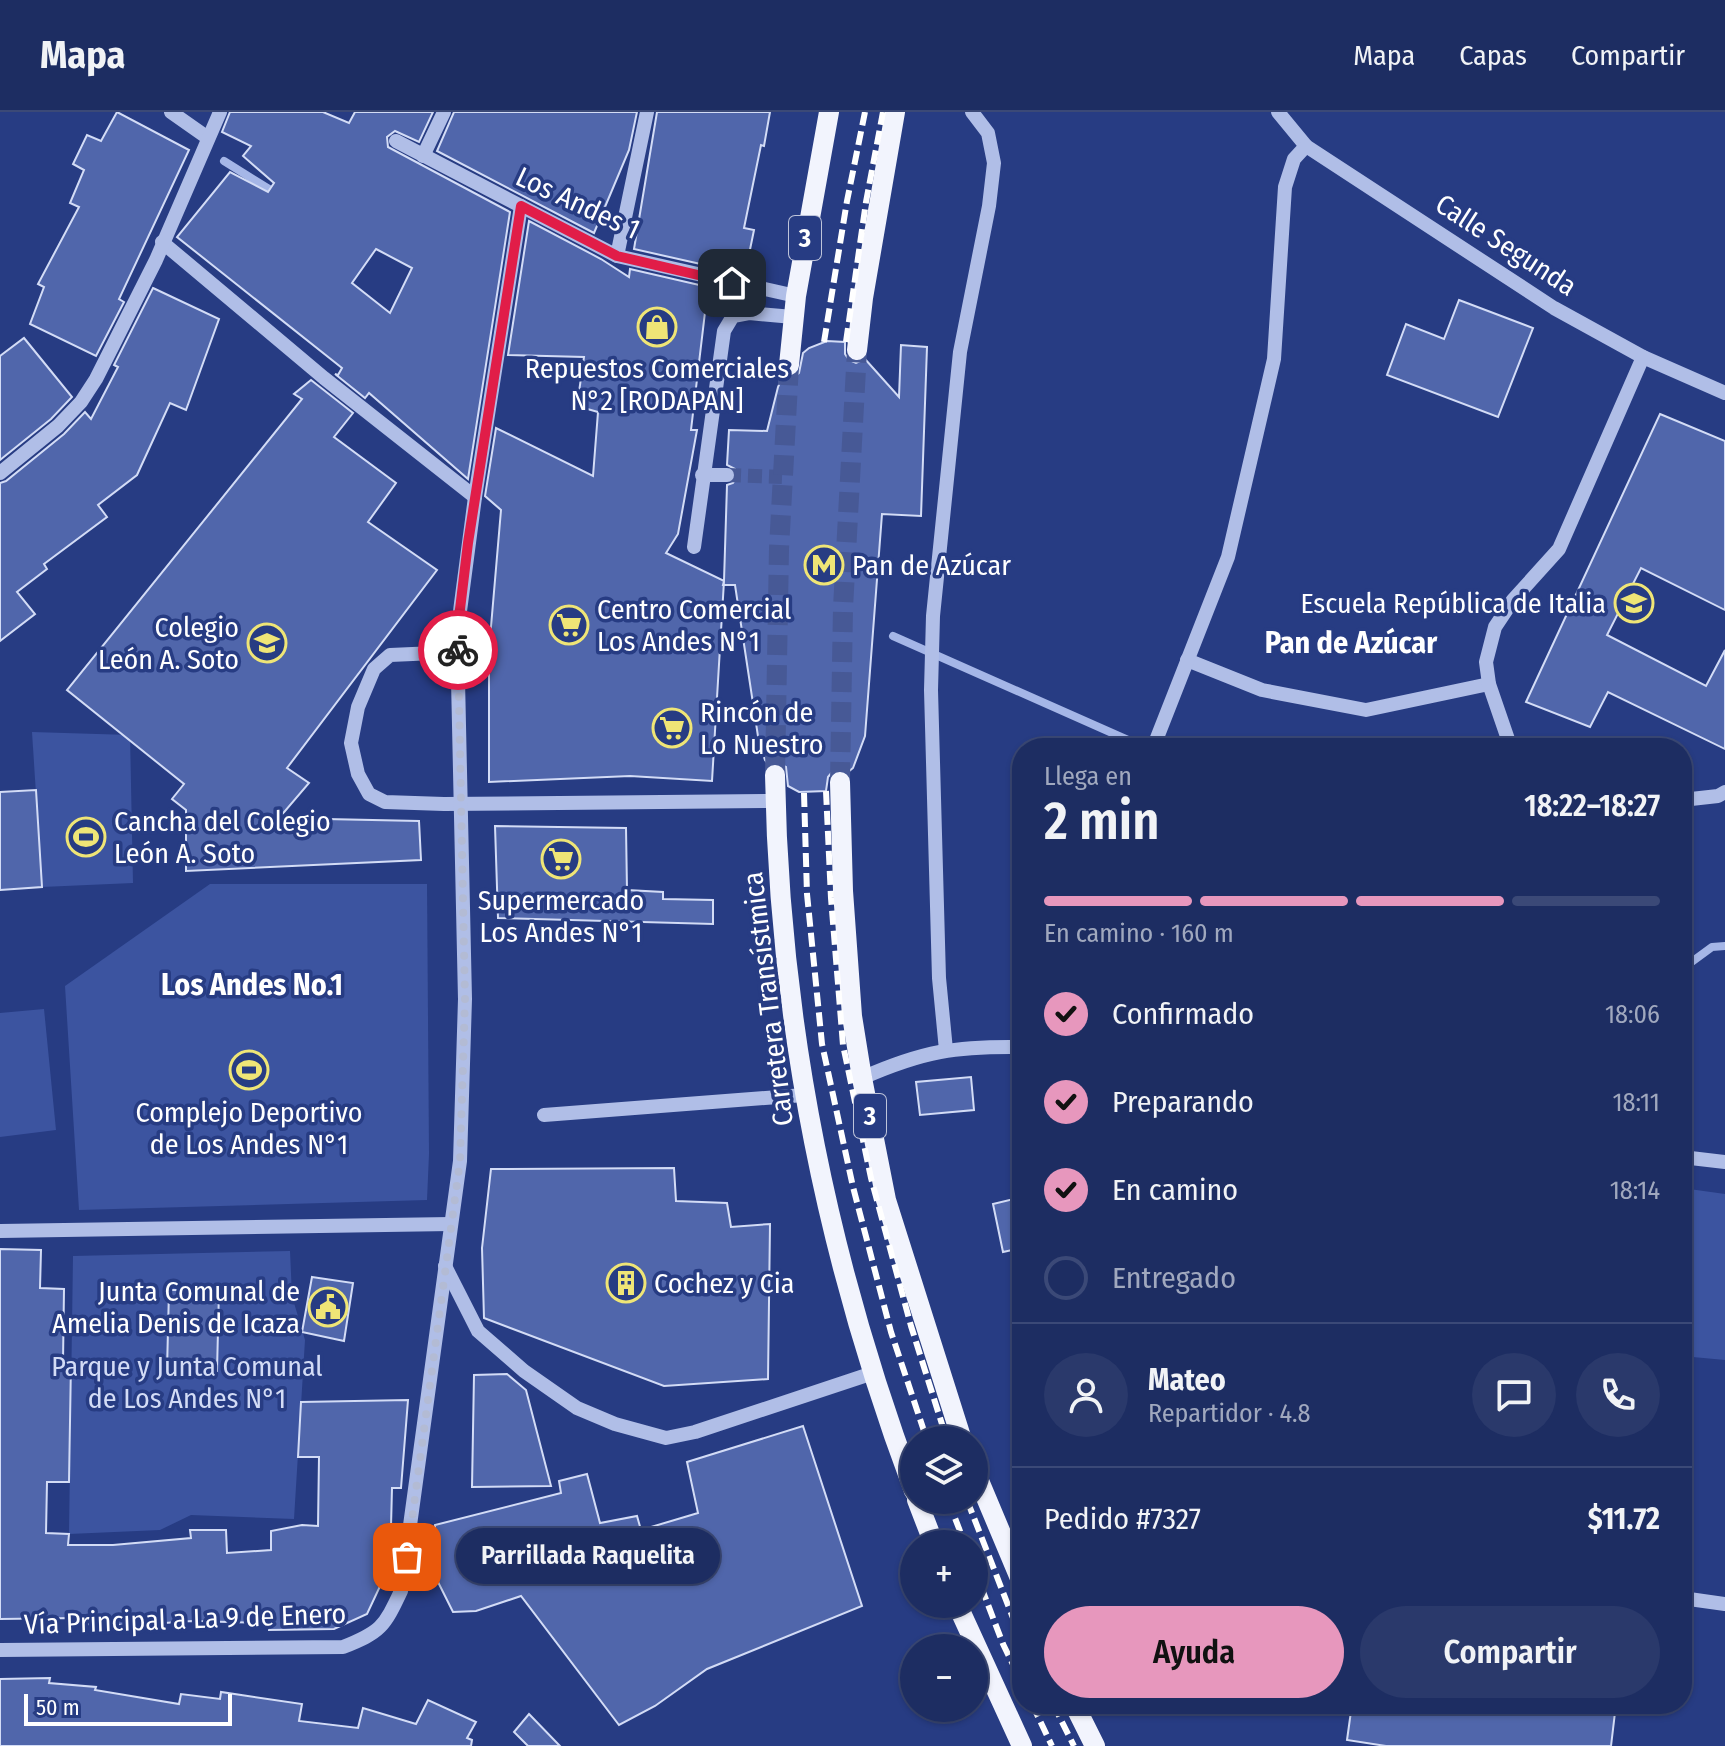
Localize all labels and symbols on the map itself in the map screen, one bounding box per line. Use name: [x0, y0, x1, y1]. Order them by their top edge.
street label: Los Andes 1: [511, 160, 645, 246]
street label: Calle Segunda: [1429, 187, 1583, 303]
road number: 3: [789, 216, 821, 260]
pin: [698, 249, 766, 317]
shop icon: Repuestos Comerciales N°2 [RODAPAN]: [636, 306, 678, 348]
place label: Repuestos Comerciales N°2 [RODAPAN]: [525, 352, 789, 417]
metro station icon: Pan de Azúcar: [803, 544, 845, 586]
place label: Pan de Azúcar: [852, 549, 1011, 582]
school or university icon: Escuela República de Italia: [1613, 582, 1655, 624]
place label: Escuela República de Italia: [1300, 587, 1606, 620]
place label: Centro Comercial Los Andes N°1: [597, 593, 791, 658]
supermarket icon: Centro Comercial Los Andes N°1: [548, 604, 590, 646]
courier: [418, 610, 498, 690]
place label: Colegio León A. Soto: [98, 611, 239, 676]
school or university icon: Colegio León A. Soto: [246, 622, 288, 664]
district label: Pan de Azúcar: [1265, 625, 1438, 661]
place label: Rincón de Lo Nuestro: [700, 696, 823, 761]
supermarket icon: Rincón de Lo Nuestro: [651, 707, 693, 749]
place label: Cancha del Colegio León A. Soto: [114, 805, 331, 870]
sports icon: Cancha del Colegio León A. Soto: [65, 816, 107, 858]
supermarket icon: Supermercado Los Andes N°1: [540, 838, 582, 880]
street label: Carretera Transístmica: [736, 870, 800, 1128]
place label: Supermercado Los Andes N°1: [478, 884, 644, 949]
district label: Los Andes No.1: [161, 967, 343, 1003]
sports icon: Complejo Deportivo de Los Andes N°1: [228, 1049, 270, 1091]
road number: 3: [854, 1094, 886, 1138]
place label: Complejo Deportivo de Los Andes N°1: [135, 1096, 363, 1161]
building icon: Cochez y Cia: [605, 1262, 647, 1304]
place label: Cochez y Cia: [654, 1267, 794, 1300]
place label: Junta Comunal de Amelia Denis de Icaza: [52, 1275, 300, 1340]
public building icon: Junta Comunal de Amelia Denis de Icaza: [307, 1286, 349, 1328]
park label: Parque y Junta Comunal de Los Andes N°1: [51, 1350, 323, 1415]
pin: [373, 1523, 441, 1591]
callout: Parrillada Raquelita: [455, 1529, 719, 1585]
street label: Vía Principal a La 9 de Enero: [23, 1597, 347, 1641]
scale bar: [24, 1690, 232, 1726]

